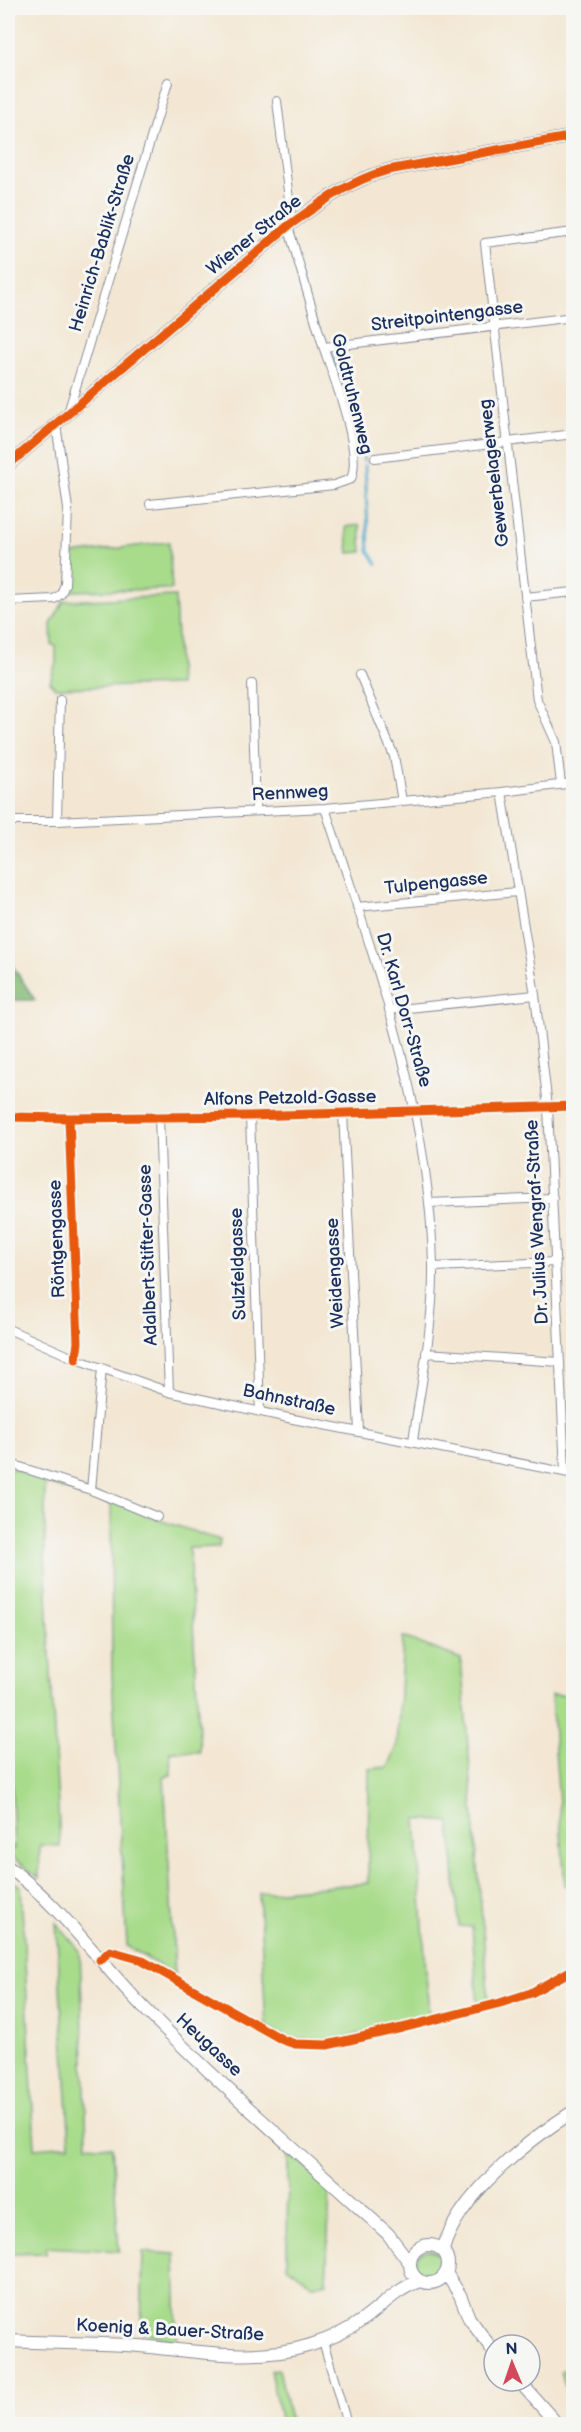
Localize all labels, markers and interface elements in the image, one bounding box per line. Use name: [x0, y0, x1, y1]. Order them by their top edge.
street label: Heinrich-Bablik-Straße: [65, 151, 139, 334]
street label: Wiener Straße: [202, 190, 306, 280]
street label: Streitpointengasse: [370, 296, 524, 336]
street label: Goldtruhenweg: [327, 331, 377, 457]
street label: Gewerbelagerweg: [475, 398, 513, 548]
street label: Rennweg: [251, 781, 329, 805]
street label: Tulpengasse: [383, 867, 489, 899]
street label: Dr. Karl Dorr-Straße: [372, 930, 436, 1090]
street label: Alfons Petzold-Gasse: [204, 1086, 377, 1110]
street label: Dr. Julius Wengraf-Straße: [521, 1119, 553, 1325]
street label: Adalbert-Stifter-Gasse: [134, 1164, 162, 1346]
street label: Röntgengasse: [44, 1179, 70, 1299]
street label: Sulzfeldgasse: [226, 1207, 250, 1321]
street label: Weidengasse: [322, 1217, 348, 1329]
street label: Bahnstraße: [241, 1380, 338, 1420]
street label: Heugasse: [171, 2009, 247, 2081]
street label: Koenig & Bauer-Straße: [76, 2315, 265, 2345]
north arrow: [482, 2333, 542, 2393]
text: N: [505, 2340, 518, 2359]

